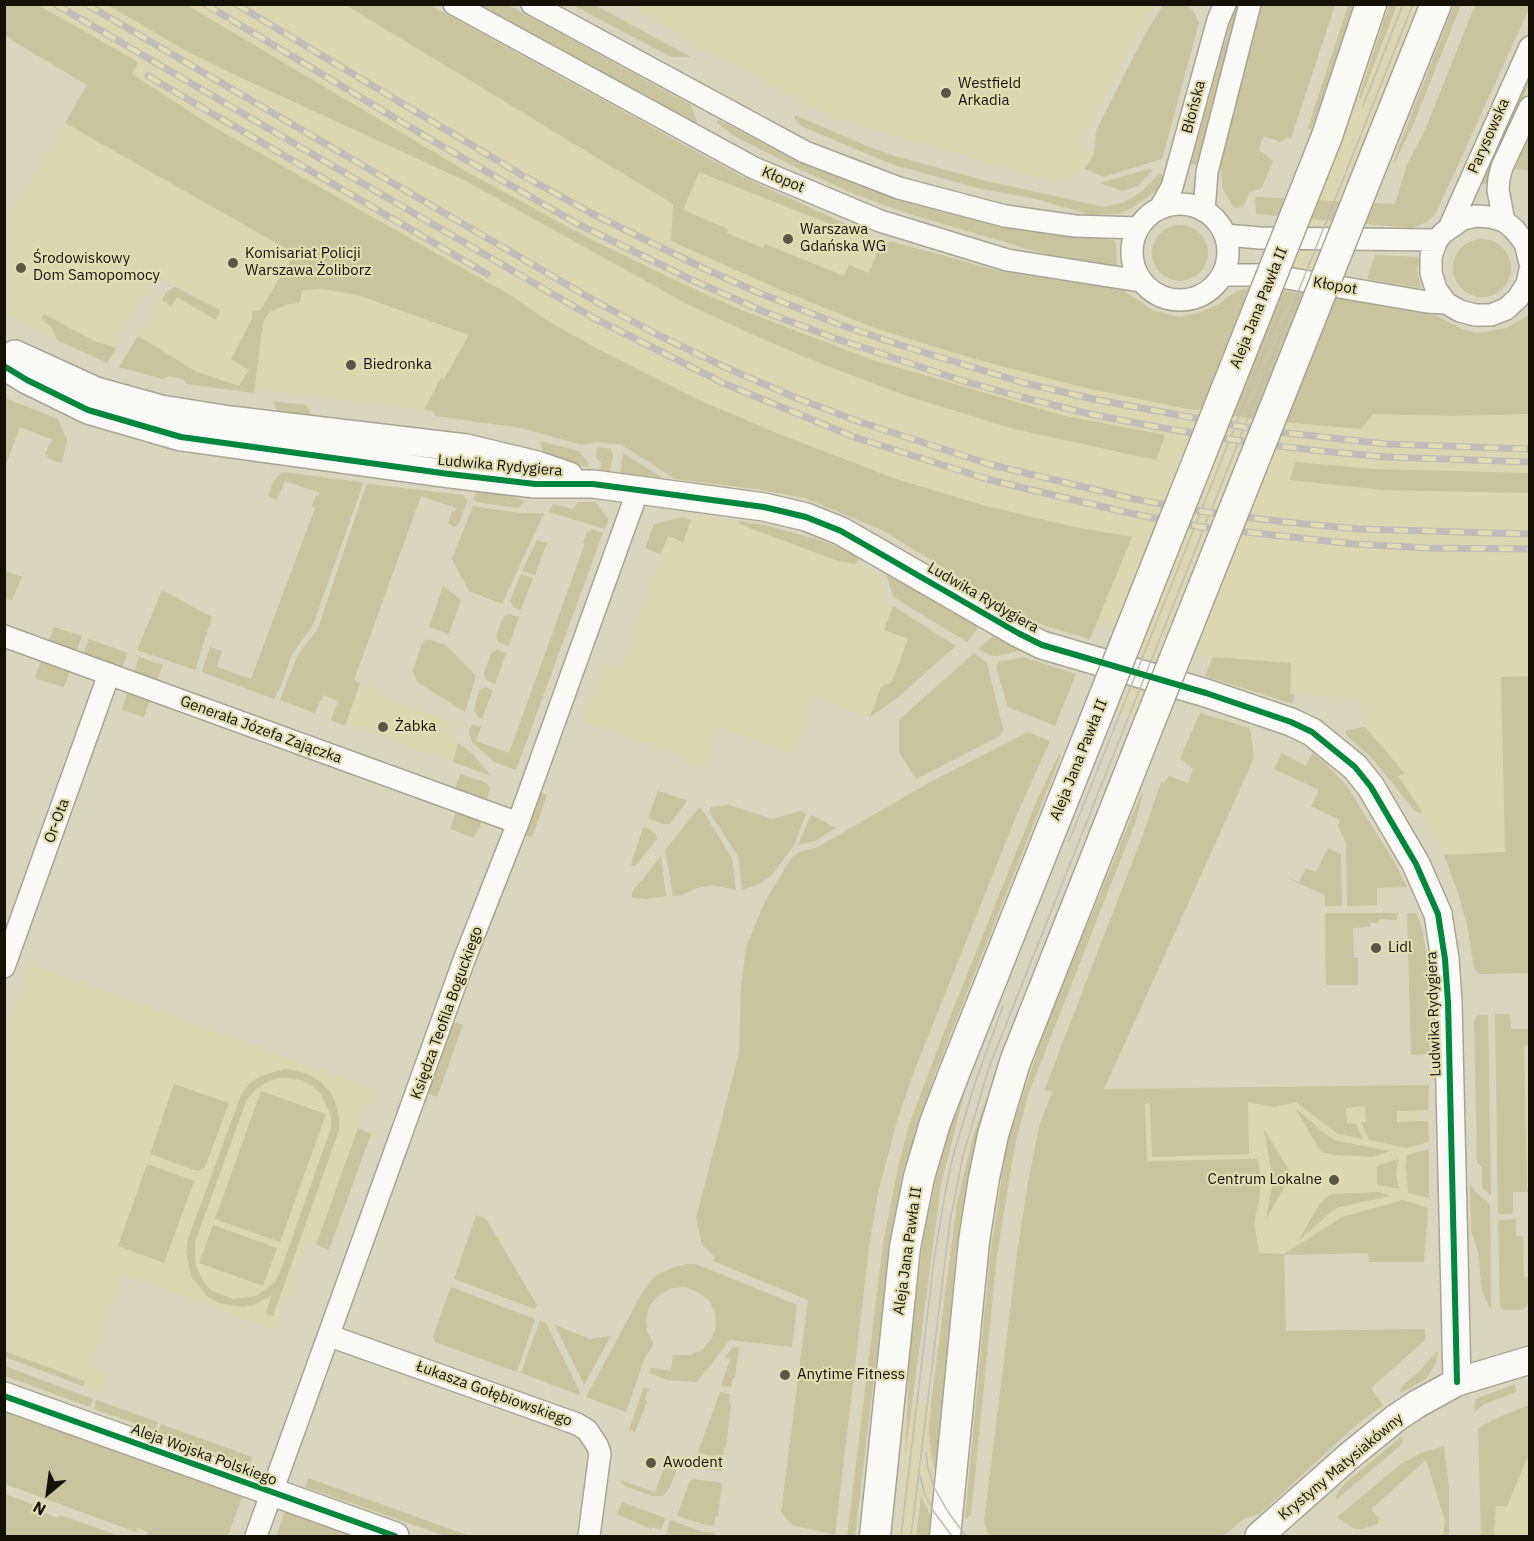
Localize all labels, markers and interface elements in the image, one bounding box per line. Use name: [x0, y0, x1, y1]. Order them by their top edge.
place label: Westfield Arkadia: [958, 75, 1021, 110]
street label: Błońska: [1178, 79, 1210, 135]
marker: Westfield Arkadia: [939, 86, 953, 100]
street label: Parysowska: [1464, 96, 1514, 176]
street label: Kłopot: [759, 163, 807, 197]
place label: Warszawa Gdańska WG: [800, 221, 886, 256]
marker: Warszawa Gdańska WG: [781, 232, 795, 246]
place label: Komisariat Policji Warszawa Żoliborz: [245, 245, 371, 280]
street label: Aleja Jana Pawła II: [1226, 245, 1292, 371]
place label: Środowiskowy Dom Samopomocy: [33, 250, 160, 285]
marker: Komisariat Policji Warszawa Żoliborz: [226, 256, 240, 270]
marker: Środowiskowy Dom Samopomocy: [14, 261, 28, 275]
street label: Kłopot: [1312, 273, 1358, 299]
place label: Biedronka: [363, 356, 432, 374]
marker: Biedronka: [344, 358, 358, 372]
street label: Ludwika Rydygiera: [437, 452, 563, 480]
street label: Ludwika Rydygiera: [924, 559, 1042, 637]
street label: Generała Józefa Zajączka: [178, 692, 344, 768]
street label: Aleja Jana Pawła II: [1046, 697, 1112, 823]
place label: Żabka: [395, 718, 436, 736]
marker: Żabka: [376, 720, 390, 734]
street label: Or-Ota: [41, 796, 73, 846]
street label: Księdza Teofila Boguckiego: [407, 924, 487, 1102]
place label: Lidl: [1388, 939, 1412, 957]
marker: Lidl: [1369, 941, 1383, 955]
street label: Ludwika Rydygiera: [1423, 951, 1445, 1077]
place label: Centrum Lokalne: [1208, 1171, 1322, 1189]
marker: Centrum Lokalne: [1327, 1173, 1341, 1187]
street label: Aleja Jana Pawła II: [890, 1186, 926, 1316]
street label: Łukasza Gołębiowskiego: [414, 1357, 574, 1431]
place label: Anytime Fitness: [797, 1366, 905, 1384]
marker: Anytime Fitness: [778, 1368, 792, 1382]
street label: Krystyny Matysiakówny: [1275, 1410, 1407, 1524]
street label: Aleja Wojska Polskiego: [129, 1420, 279, 1490]
place label: Awodent: [663, 1454, 723, 1472]
marker: Awodent: [644, 1456, 658, 1470]
north arrow: [18, 1463, 78, 1523]
text: N: [29, 1497, 49, 1520]

